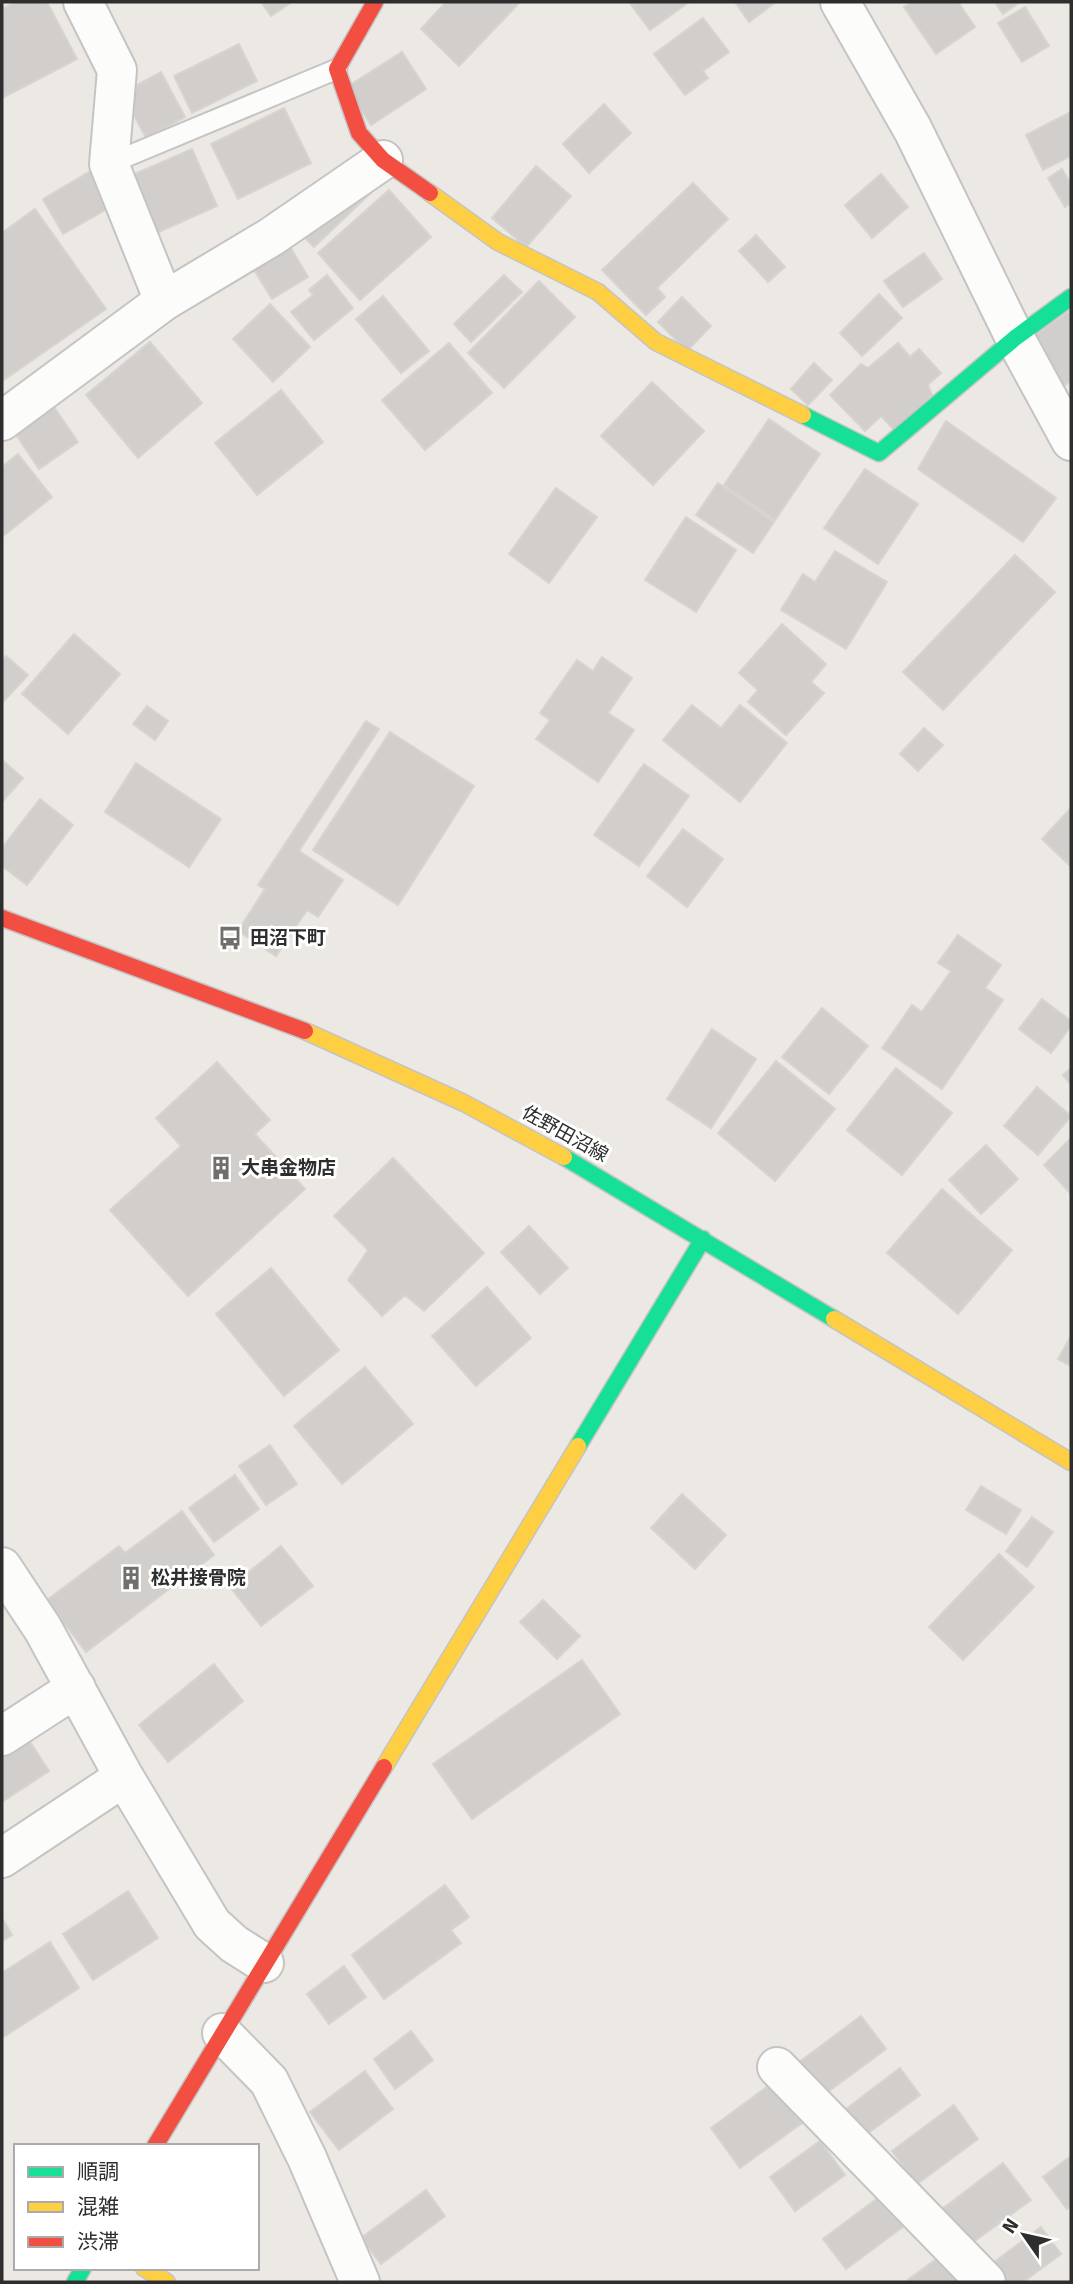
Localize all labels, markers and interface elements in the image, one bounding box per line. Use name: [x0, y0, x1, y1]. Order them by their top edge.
bus stop icon: 田沼下町: [216, 924, 244, 952]
place label: 田沼下町: [250, 926, 326, 950]
street label: 佐野田沼線: [518, 1100, 612, 1168]
building icon: 大串金物店: [207, 1154, 235, 1182]
place label: 大串金物店: [241, 1156, 336, 1180]
building icon: 松井接骨院: [117, 1564, 145, 1592]
place label: 松井接骨院: [151, 1566, 246, 1590]
legend: [14, 2144, 259, 2270]
text: 順調: [77, 2159, 119, 2185]
text: 混雑: [77, 2194, 119, 2220]
north arrow: [989, 2200, 1059, 2270]
text: N: [997, 2214, 1024, 2238]
text: 渋滞: [77, 2229, 119, 2255]

